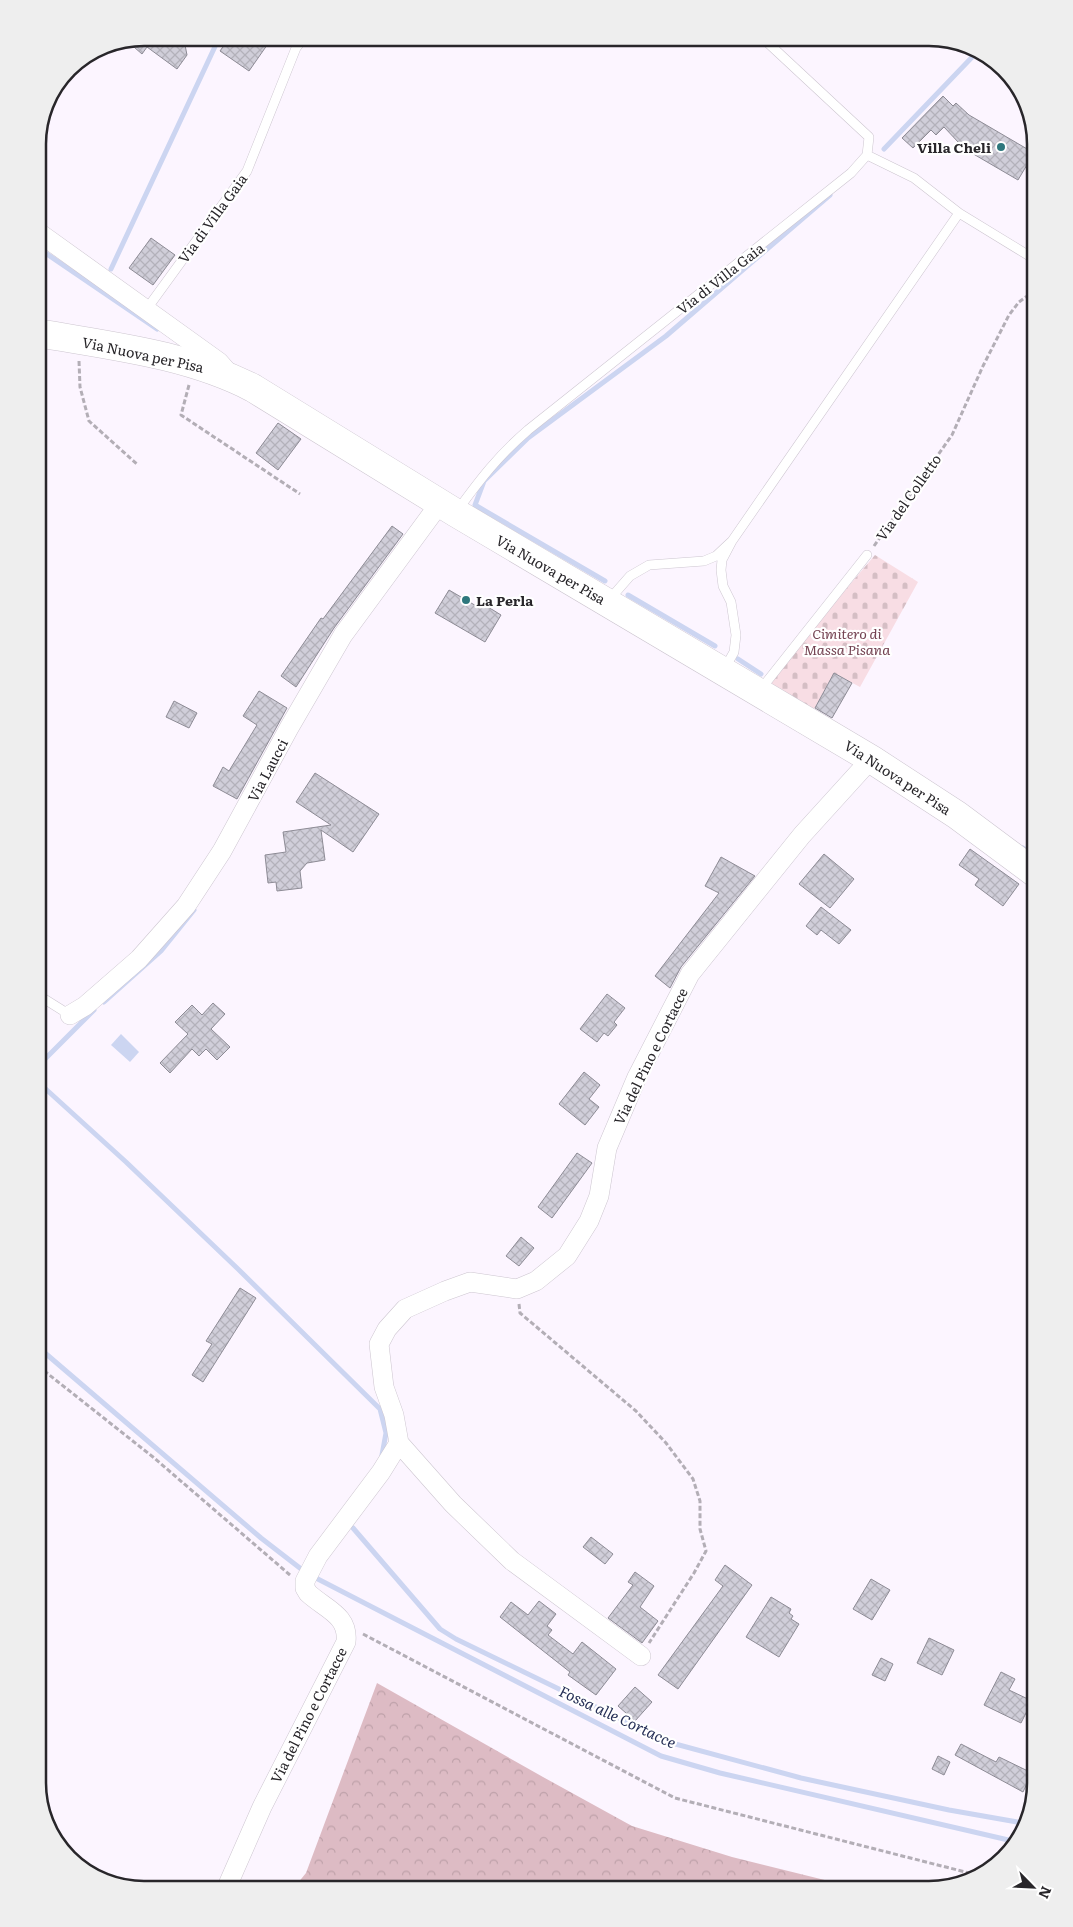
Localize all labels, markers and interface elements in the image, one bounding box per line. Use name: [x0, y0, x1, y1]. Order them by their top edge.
place label: Villa Cheli: [917, 137, 991, 157]
marker: Villa Cheli: [995, 141, 1007, 153]
street label: Via di Villa Gaia: [173, 169, 251, 267]
street label: Via di Villa Gaia: [672, 237, 768, 319]
street label: Via Nuova per Pisa: [80, 331, 206, 377]
street label: Via del Colletto: [871, 450, 945, 544]
street label: Via Nuova per Pisa: [492, 529, 610, 609]
place label: La Perla: [476, 590, 534, 610]
marker: La Perla: [460, 594, 472, 606]
park label: Cimitero di Massa Pisana: [804, 623, 890, 659]
street label: Via Laucci: [242, 735, 292, 805]
street label: Via Nuova per Pisa: [841, 735, 956, 819]
street label: Via del Pino e Cortacce: [608, 984, 692, 1128]
street label: Via del Pino e Cortacce: [265, 1644, 351, 1786]
water label: Fossa alle Cortacce: [556, 1679, 680, 1753]
north arrow: [1008, 1862, 1058, 1912]
text: N: [1034, 1883, 1057, 1902]

